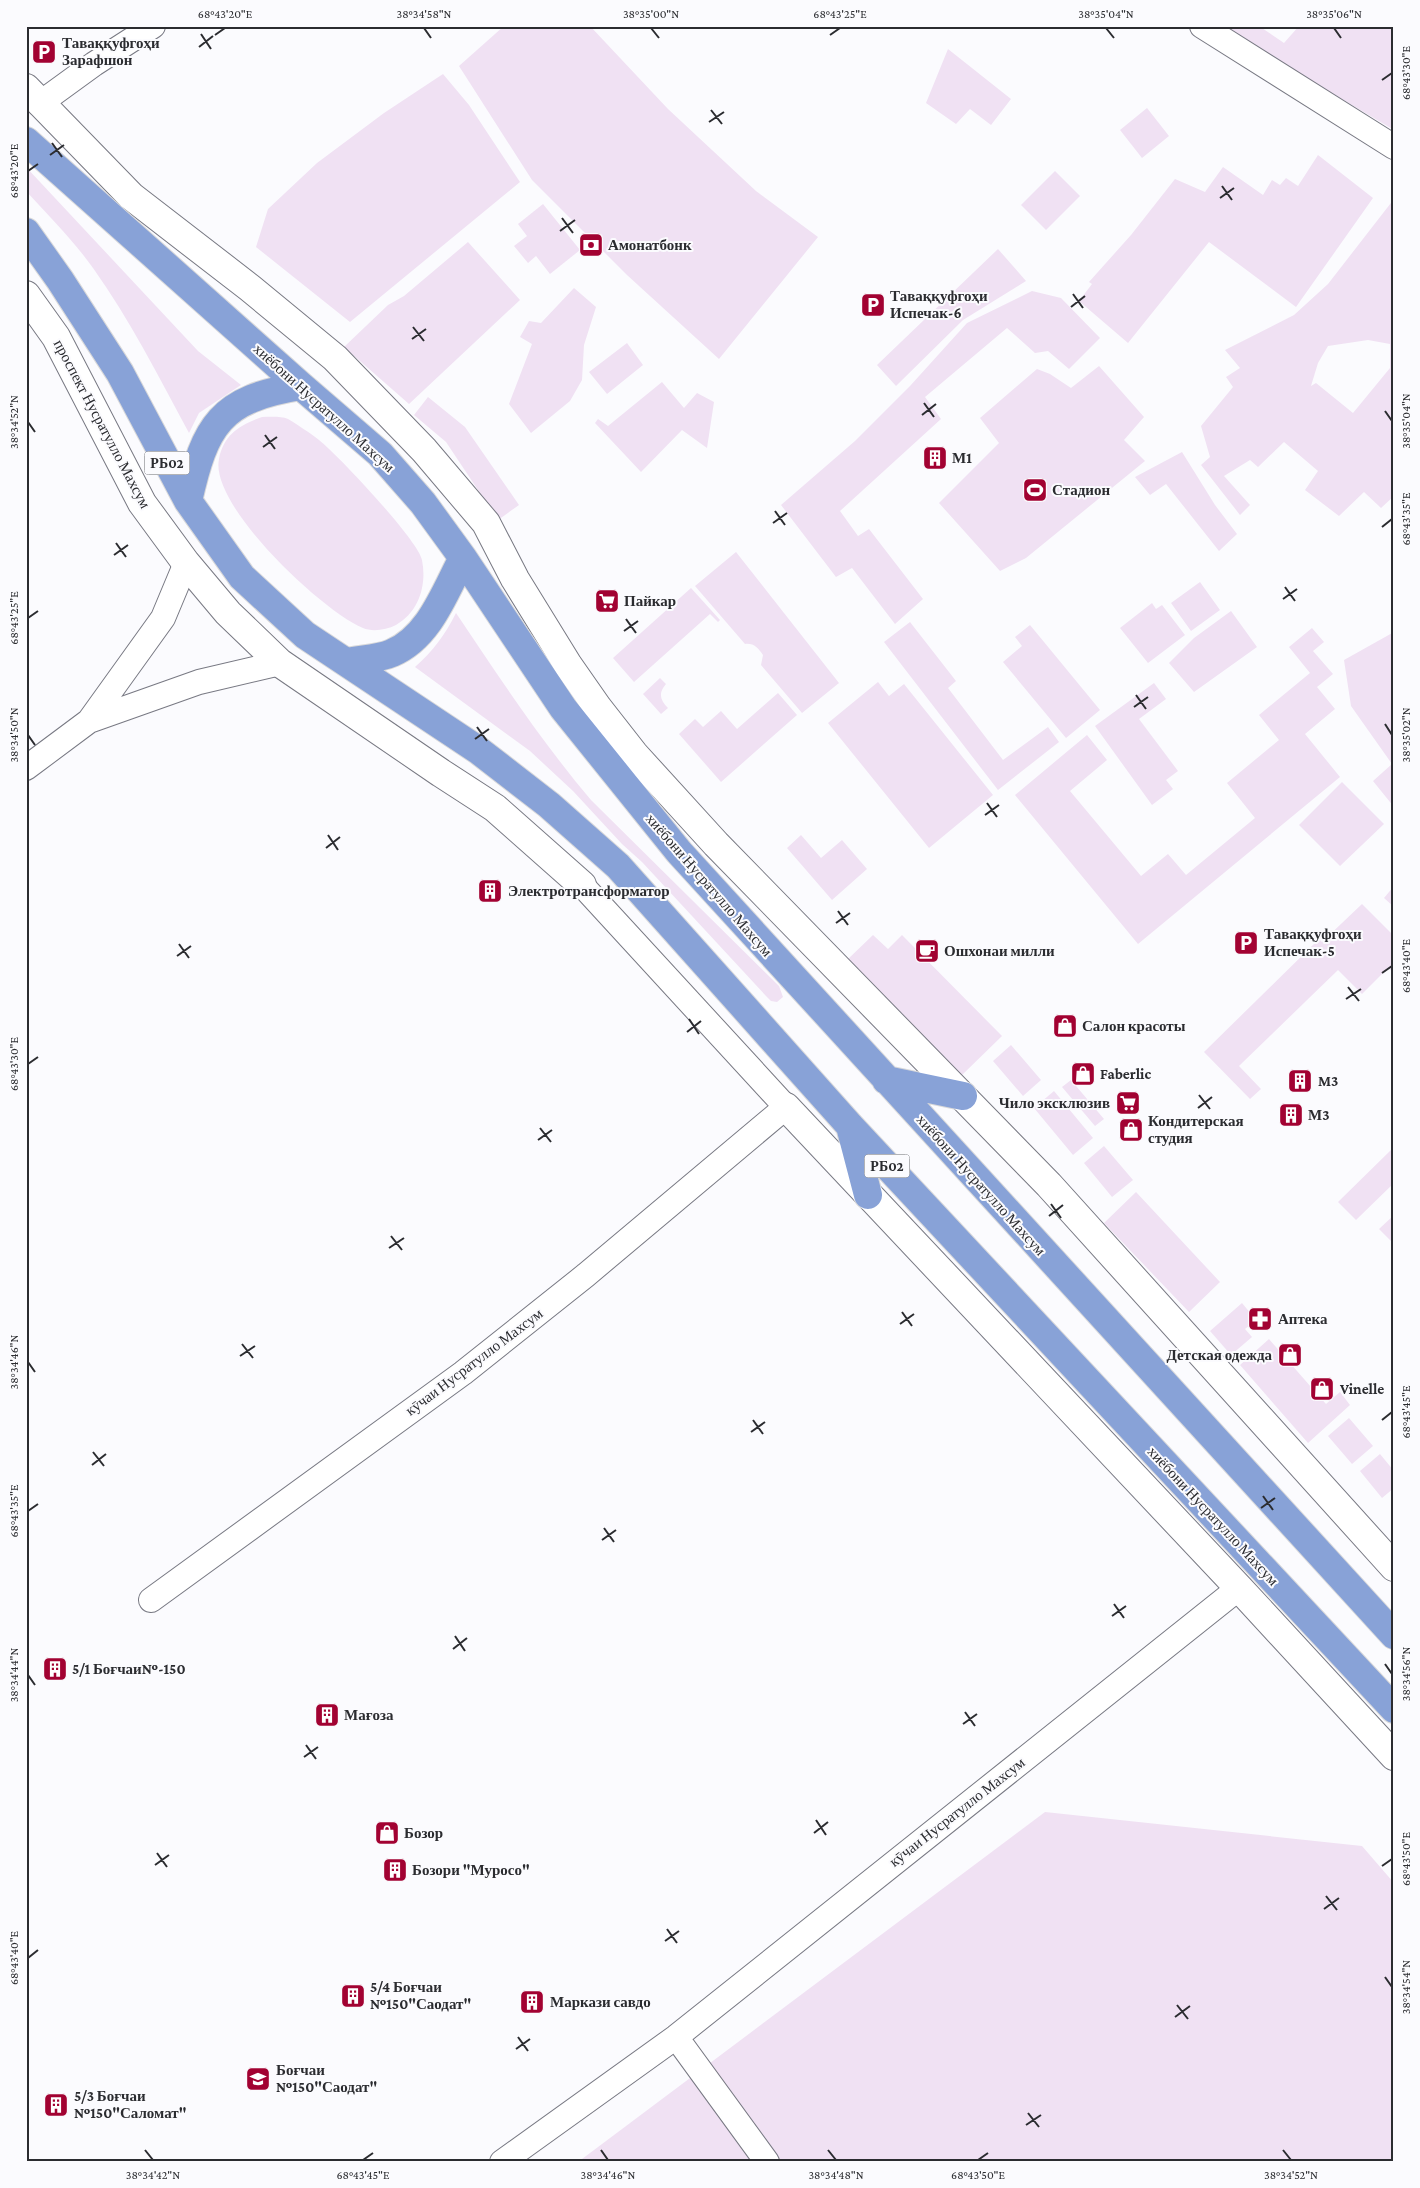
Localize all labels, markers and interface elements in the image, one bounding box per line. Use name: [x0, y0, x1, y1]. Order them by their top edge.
text: 68°43'20"E: [198, 7, 253, 21]
text: 38°34'58"N: [397, 7, 452, 21]
text: 38°35'00"N: [623, 7, 679, 21]
text: 68°43'25"E: [813, 7, 867, 21]
text: 38°35'04"N: [1078, 7, 1134, 21]
text: 38°35'06"N: [1306, 7, 1362, 21]
place label: Таваққуфгоҳи Зарафшон: [62, 35, 160, 68]
parking icon: Таваққуфгоҳи Зарафшон: [31, 39, 57, 65]
text: 68°43'30"E: [1399, 45, 1413, 100]
text: 68°43'20"E: [7, 143, 21, 198]
bank icon: Амонатбонк: [578, 232, 604, 258]
place label: Амонатбонк: [608, 237, 692, 253]
place label: Таваққуфгоҳи Испечак-6: [890, 288, 988, 321]
parking icon: Таваққуфгоҳи Испечак-6: [860, 292, 886, 318]
street label: проспект Нусратулло Махсум: [51, 337, 154, 512]
street label: хиёбони Нусратулло Махсум: [250, 341, 398, 476]
text: 38°35'04"N: [1399, 393, 1413, 449]
text: 38°34'52"N: [7, 395, 21, 449]
building icon: М1: [922, 445, 948, 471]
place label: М1: [952, 450, 972, 466]
road number: РБ02: [144, 452, 190, 474]
sports icon: Стадион: [1022, 477, 1048, 503]
place label: Стадион: [1052, 482, 1110, 498]
text: 68°43'35"E: [1399, 492, 1413, 546]
supermarket icon: Пайкар: [594, 588, 620, 614]
text: 68°43'25"E: [7, 591, 21, 645]
place label: Пайкар: [624, 593, 676, 609]
text: 38°34'50"N: [7, 707, 21, 763]
text: 38°35'02"N: [1399, 707, 1413, 763]
street label: хиёбони Нусратулло Махсум: [643, 810, 776, 960]
building icon: Электротрансформатор: [477, 878, 503, 904]
place label: Электротрансформатор: [508, 883, 670, 899]
place label: Таваққуфгоҳи Испечак-5: [1264, 926, 1362, 959]
parking icon: Таваққуфгоҳи Испечак-5: [1233, 930, 1259, 956]
cafe icon: Ошхонаи милли: [914, 938, 940, 964]
text: 68°43'40"E: [1399, 938, 1413, 993]
place label: Ошхонаи милли: [944, 943, 1055, 959]
shop icon: Салон красоты: [1052, 1013, 1078, 1039]
place label: Салон красоты: [1082, 1018, 1186, 1034]
text: 68°43'30"E: [7, 1036, 21, 1091]
shop icon: Faberlic: [1070, 1061, 1096, 1087]
place label: Faberlic: [1100, 1066, 1151, 1082]
building icon: M3: [1287, 1068, 1313, 1094]
place label: M3: [1318, 1073, 1338, 1089]
supermarket icon: Чило эксклюзив: [1115, 1090, 1141, 1116]
place label: Чило эксклюзив: [999, 1095, 1110, 1111]
building icon: М3: [1278, 1102, 1304, 1128]
place label: М3: [1308, 1107, 1329, 1123]
street label: хиёбони Нусратулло Махсум: [914, 1111, 1049, 1259]
place label: Кондитерская студия: [1148, 1113, 1244, 1146]
shop icon: Кондитерская студия: [1118, 1117, 1144, 1143]
road number: РБ02: [864, 1154, 910, 1178]
street label: кӯчаи Нусратулло Махсум: [402, 1305, 546, 1419]
pharmacy icon: Аптека: [1247, 1306, 1273, 1332]
place label: Аптека: [1278, 1311, 1328, 1327]
text: 38°34'46"N: [7, 1334, 21, 1389]
shop icon: Детская одежда: [1277, 1342, 1303, 1368]
place label: Детская одежда: [1166, 1347, 1272, 1363]
shop icon: Vinelle: [1309, 1376, 1335, 1402]
place label: Vinelle: [1339, 1381, 1384, 1397]
text: 68°43'45"E: [1399, 1385, 1413, 1439]
street label: хиёбони Нусратулло Махсум: [1144, 1443, 1282, 1589]
text: 68°43'35"E: [7, 1484, 21, 1538]
text: 38°34'56"N: [1399, 1647, 1413, 1701]
text: 38°34'44"N: [7, 1648, 21, 1702]
building icon: 5/1 Боғчаи№-150: [42, 1656, 68, 1682]
place label: 5/1 Боғчаи№-150: [72, 1661, 186, 1677]
building icon: Мағоза: [314, 1702, 340, 1728]
place label: Мағоза: [344, 1707, 394, 1723]
street label: кӯчаи Нусратулло Махсум: [886, 1754, 1028, 1870]
shop icon: Бозор: [374, 1820, 400, 1846]
place label: Бозор: [404, 1825, 443, 1841]
text: 68°43'50"E: [1399, 1832, 1413, 1886]
building icon: Бозори "Муросо": [382, 1857, 408, 1883]
place label: Бозори "Муросо": [412, 1862, 530, 1878]
text: 68°43'40"E: [7, 1930, 21, 1985]
text: 38°34'54"N: [1399, 1960, 1413, 2014]
place label: 5/4 Боғчаи №150"Саодат": [370, 1979, 471, 2012]
building icon: 5/4 Боғчаи №150"Саодат": [340, 1983, 366, 2009]
building icon: Маркази савдо: [519, 1989, 545, 2015]
place label: Маркази савдо: [550, 1994, 651, 2010]
place label: Боғчаи №150"Саодат": [276, 2062, 377, 2095]
school or university icon: Боғчаи №150"Саодат": [245, 2066, 271, 2092]
place label: 5/3 Боғчаи №150"Саломат": [74, 2088, 186, 2121]
building icon: 5/3 Боғчаи №150"Саломат": [43, 2092, 69, 2118]
text: 38°34'42"N: [126, 2168, 180, 2182]
text: 68°43'45"E: [336, 2168, 390, 2182]
text: 38°34'46"N: [581, 2168, 636, 2182]
text: 38°34'48"N: [808, 2168, 864, 2182]
text: 68°43'50"E: [951, 2168, 1005, 2182]
text: 38°34'52"N: [1264, 2168, 1318, 2182]

